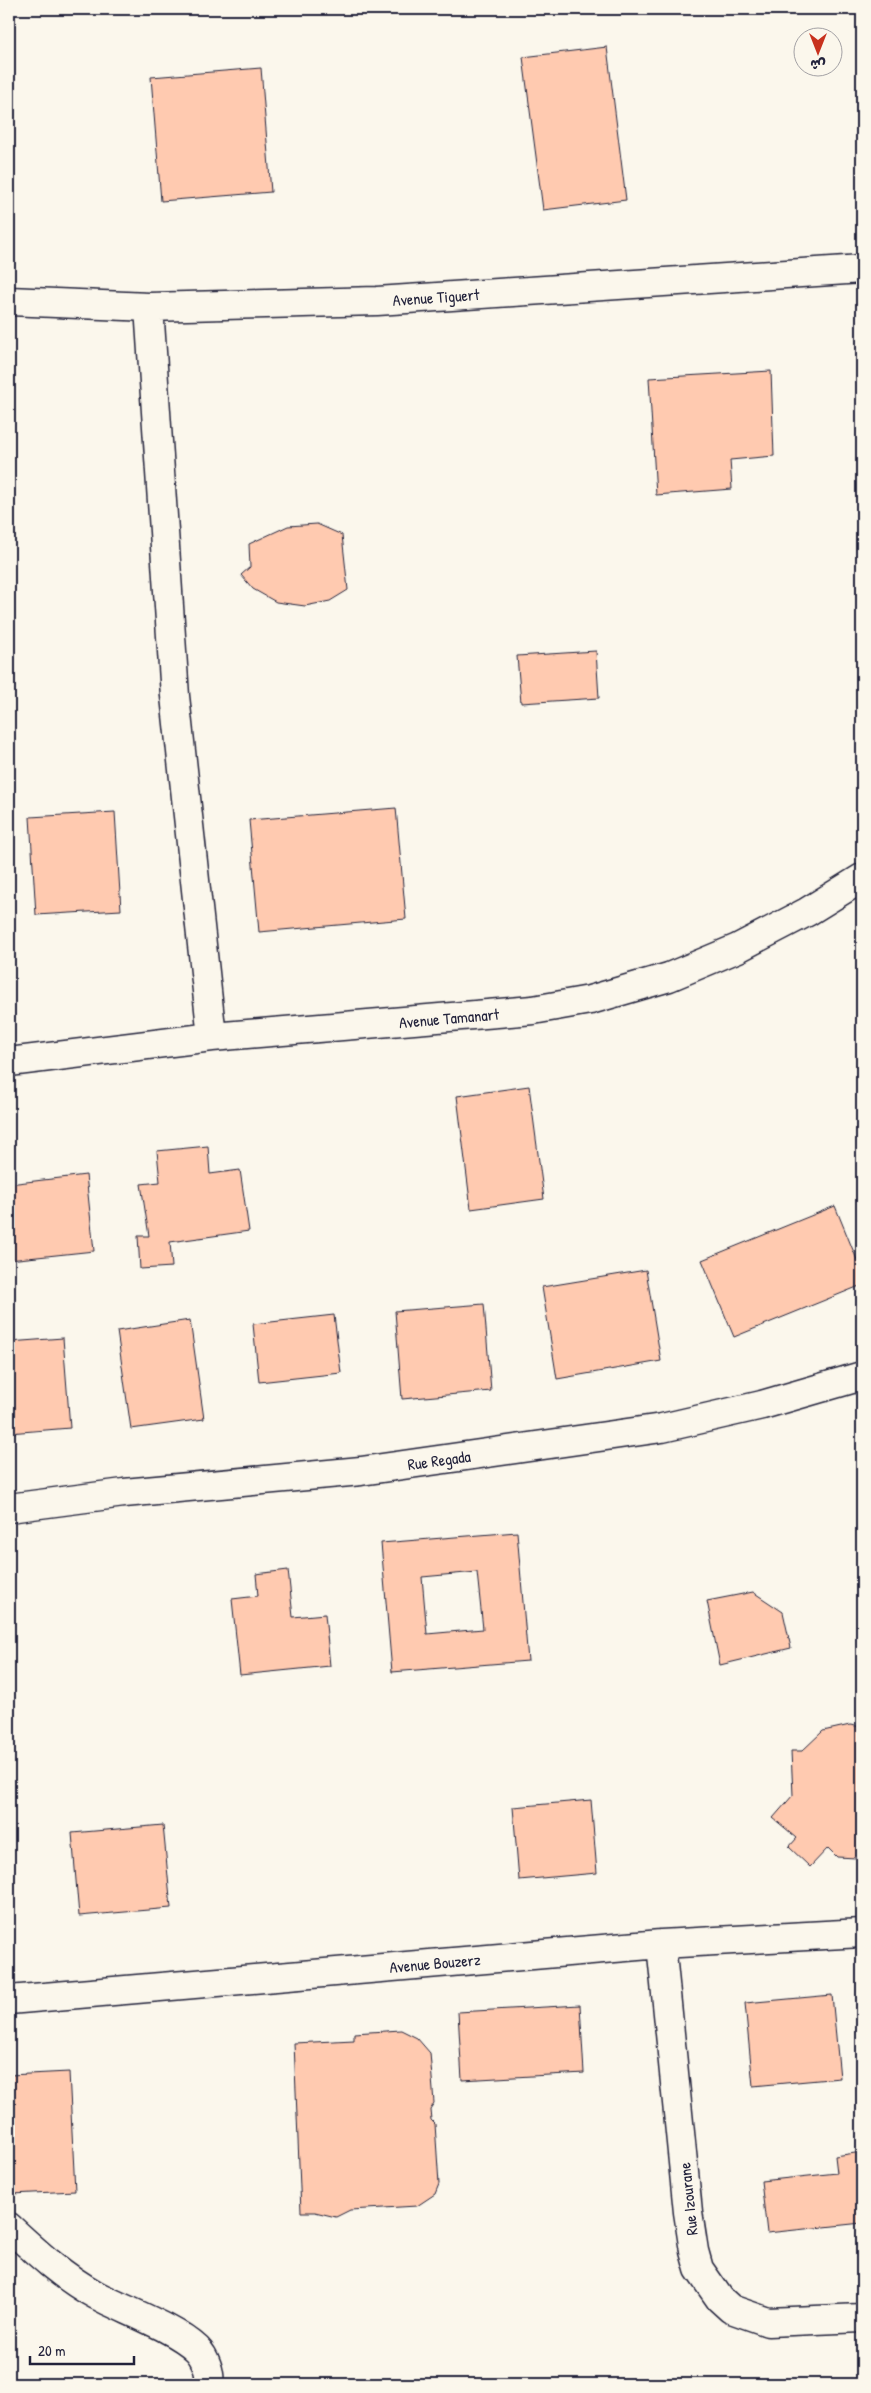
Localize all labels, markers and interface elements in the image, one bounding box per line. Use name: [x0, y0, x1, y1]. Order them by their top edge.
north arrow: [794, 28, 844, 78]
text: ش: [810, 56, 826, 75]
street label: Avenue Tiguert: [392, 283, 481, 311]
street label: Avenue Tamanart: [398, 1003, 500, 1033]
street label: Rue Regada: [406, 1445, 472, 1475]
street label: Avenue Bouzerz: [388, 1948, 482, 1978]
street label: Rue Izourane: [673, 2161, 703, 2237]
scale bar: [30, 2333, 134, 2365]
text: 20 m: [38, 2340, 65, 2361]

